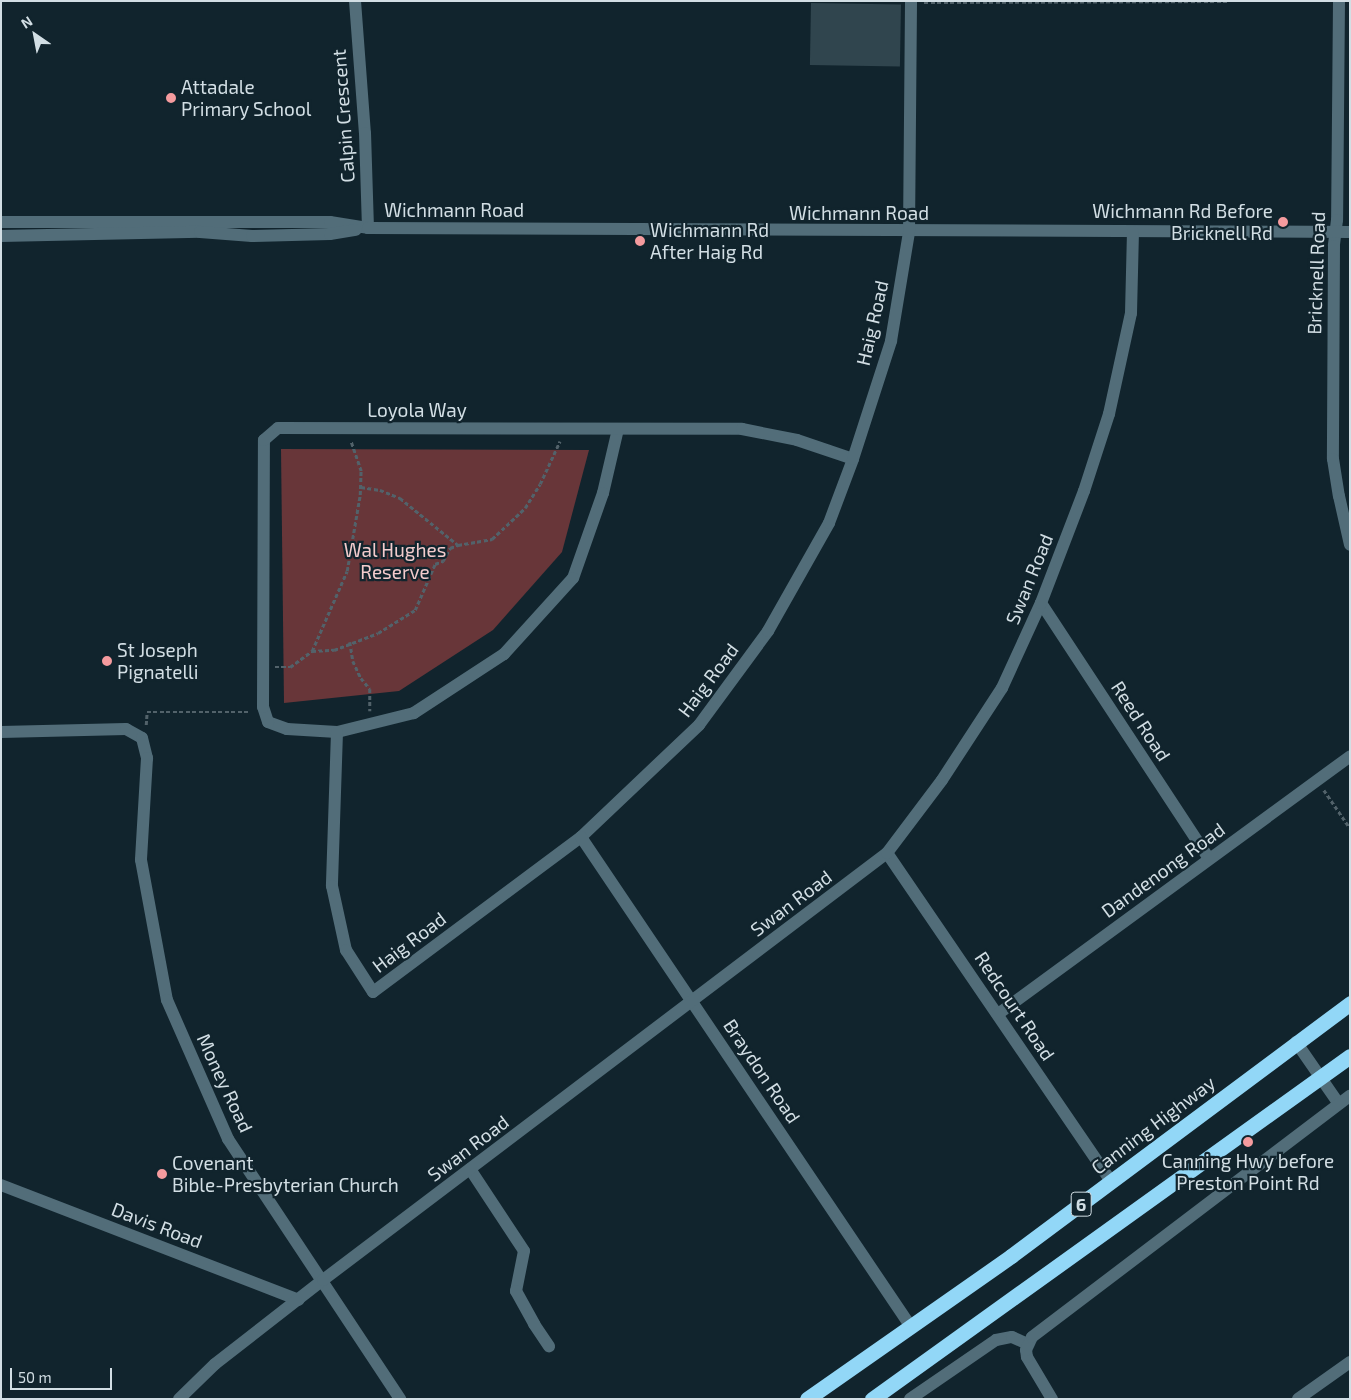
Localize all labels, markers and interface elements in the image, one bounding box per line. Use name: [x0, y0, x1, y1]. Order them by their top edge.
north arrow: [10, 10, 60, 60]
text: N: [18, 12, 35, 32]
street label: Calpin Crescent: [327, 49, 359, 183]
place label: Attadale Primary School: [181, 76, 312, 120]
marker: Attadale Primary School: [165, 92, 177, 104]
street label: Wichmann Road: [384, 199, 524, 221]
place label: Wichmann Rd Before Bricknell Rd: [1092, 200, 1273, 244]
street label: Wichmann Road: [789, 202, 929, 224]
street label: Bricknell Road: [1302, 211, 1330, 335]
marker: Wichmann Rd Before Bricknell Rd: [1277, 216, 1289, 228]
place label: Wichmann Rd After Haig Rd: [650, 219, 769, 263]
marker: Wichmann Rd After Haig Rd: [634, 235, 646, 247]
street label: Haig Road: [851, 278, 893, 368]
street label: Loyola Way: [367, 399, 467, 421]
street label: Swan Road: [1001, 530, 1057, 628]
park label: Wal Hughes Reserve: [343, 539, 447, 583]
place label: St Joseph Pignatelli: [117, 639, 198, 683]
street label: Haig Road: [673, 639, 743, 721]
marker: St Joseph Pignatelli: [101, 655, 113, 667]
street label: Reed Road: [1107, 677, 1175, 765]
street label: Dandenong Road: [1097, 818, 1229, 922]
street label: Swan Road: [746, 865, 836, 941]
street label: Haig Road: [368, 907, 450, 977]
street label: Redcourt Road: [970, 947, 1060, 1065]
street label: Braydon Road: [719, 1015, 805, 1127]
street label: Money Road: [192, 1030, 258, 1136]
street label: Canning Highway: [1087, 1071, 1219, 1179]
street label: Swan Road: [423, 1110, 513, 1186]
marker: Canning Hwy before Preston Point Rd: [1242, 1136, 1254, 1148]
place label: Canning Hwy before Preston Point Rd: [1161, 1150, 1335, 1194]
place label: Covenant Bible-Presbyterian Church: [172, 1152, 399, 1196]
marker: Covenant Bible-Presbyterian Church: [156, 1168, 168, 1180]
road number: 6: [1070, 1188, 1092, 1220]
street label: Davis Road: [108, 1197, 206, 1253]
scale bar: [12, 1358, 115, 1390]
text: 50 m: [18, 1368, 52, 1386]

